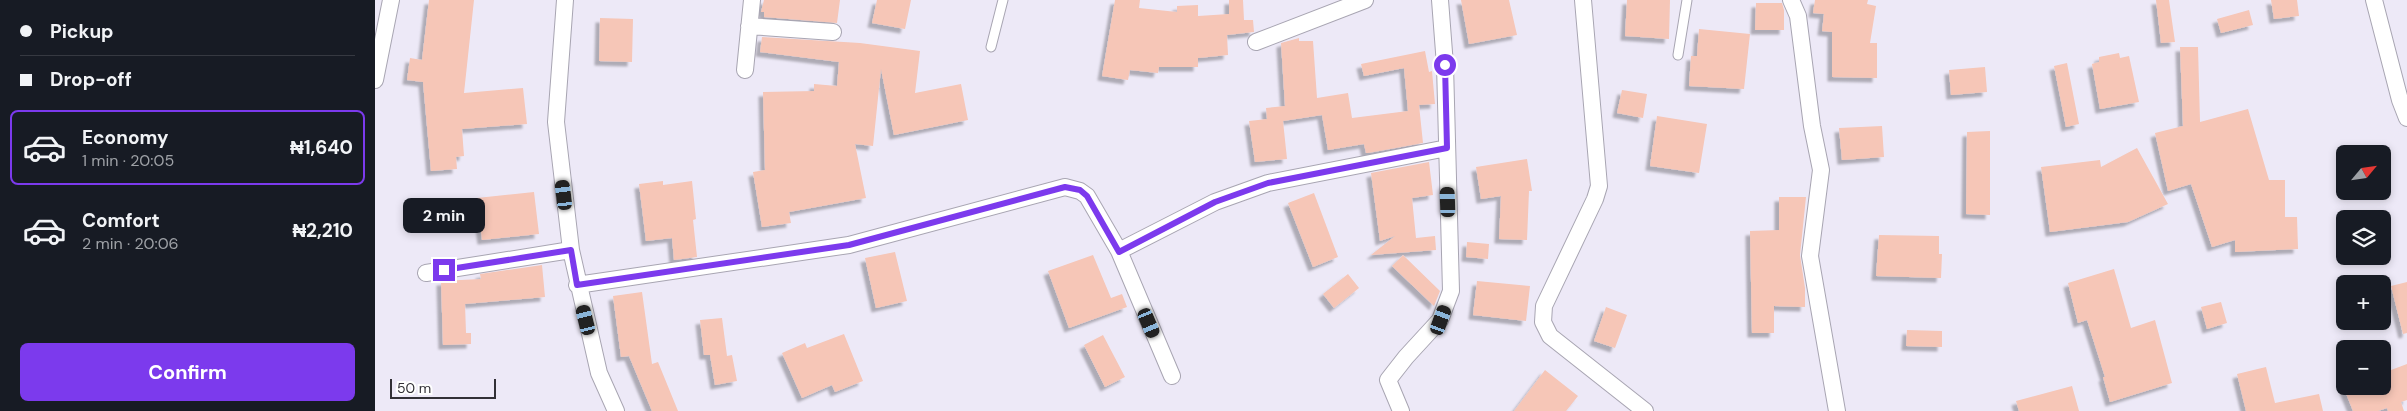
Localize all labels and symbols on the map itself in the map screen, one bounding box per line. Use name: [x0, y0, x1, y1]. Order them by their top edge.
route start: [1434, 54, 1456, 76]
north arrow: [2336, 145, 2391, 200]
car: [554, 179, 573, 211]
car: [1439, 187, 1456, 217]
callout: 2 min: [403, 198, 485, 232]
route end: [433, 259, 455, 281]
car: [1428, 303, 1453, 337]
car: [575, 304, 596, 336]
car: [1136, 306, 1161, 340]
scale bar: [390, 376, 496, 399]

